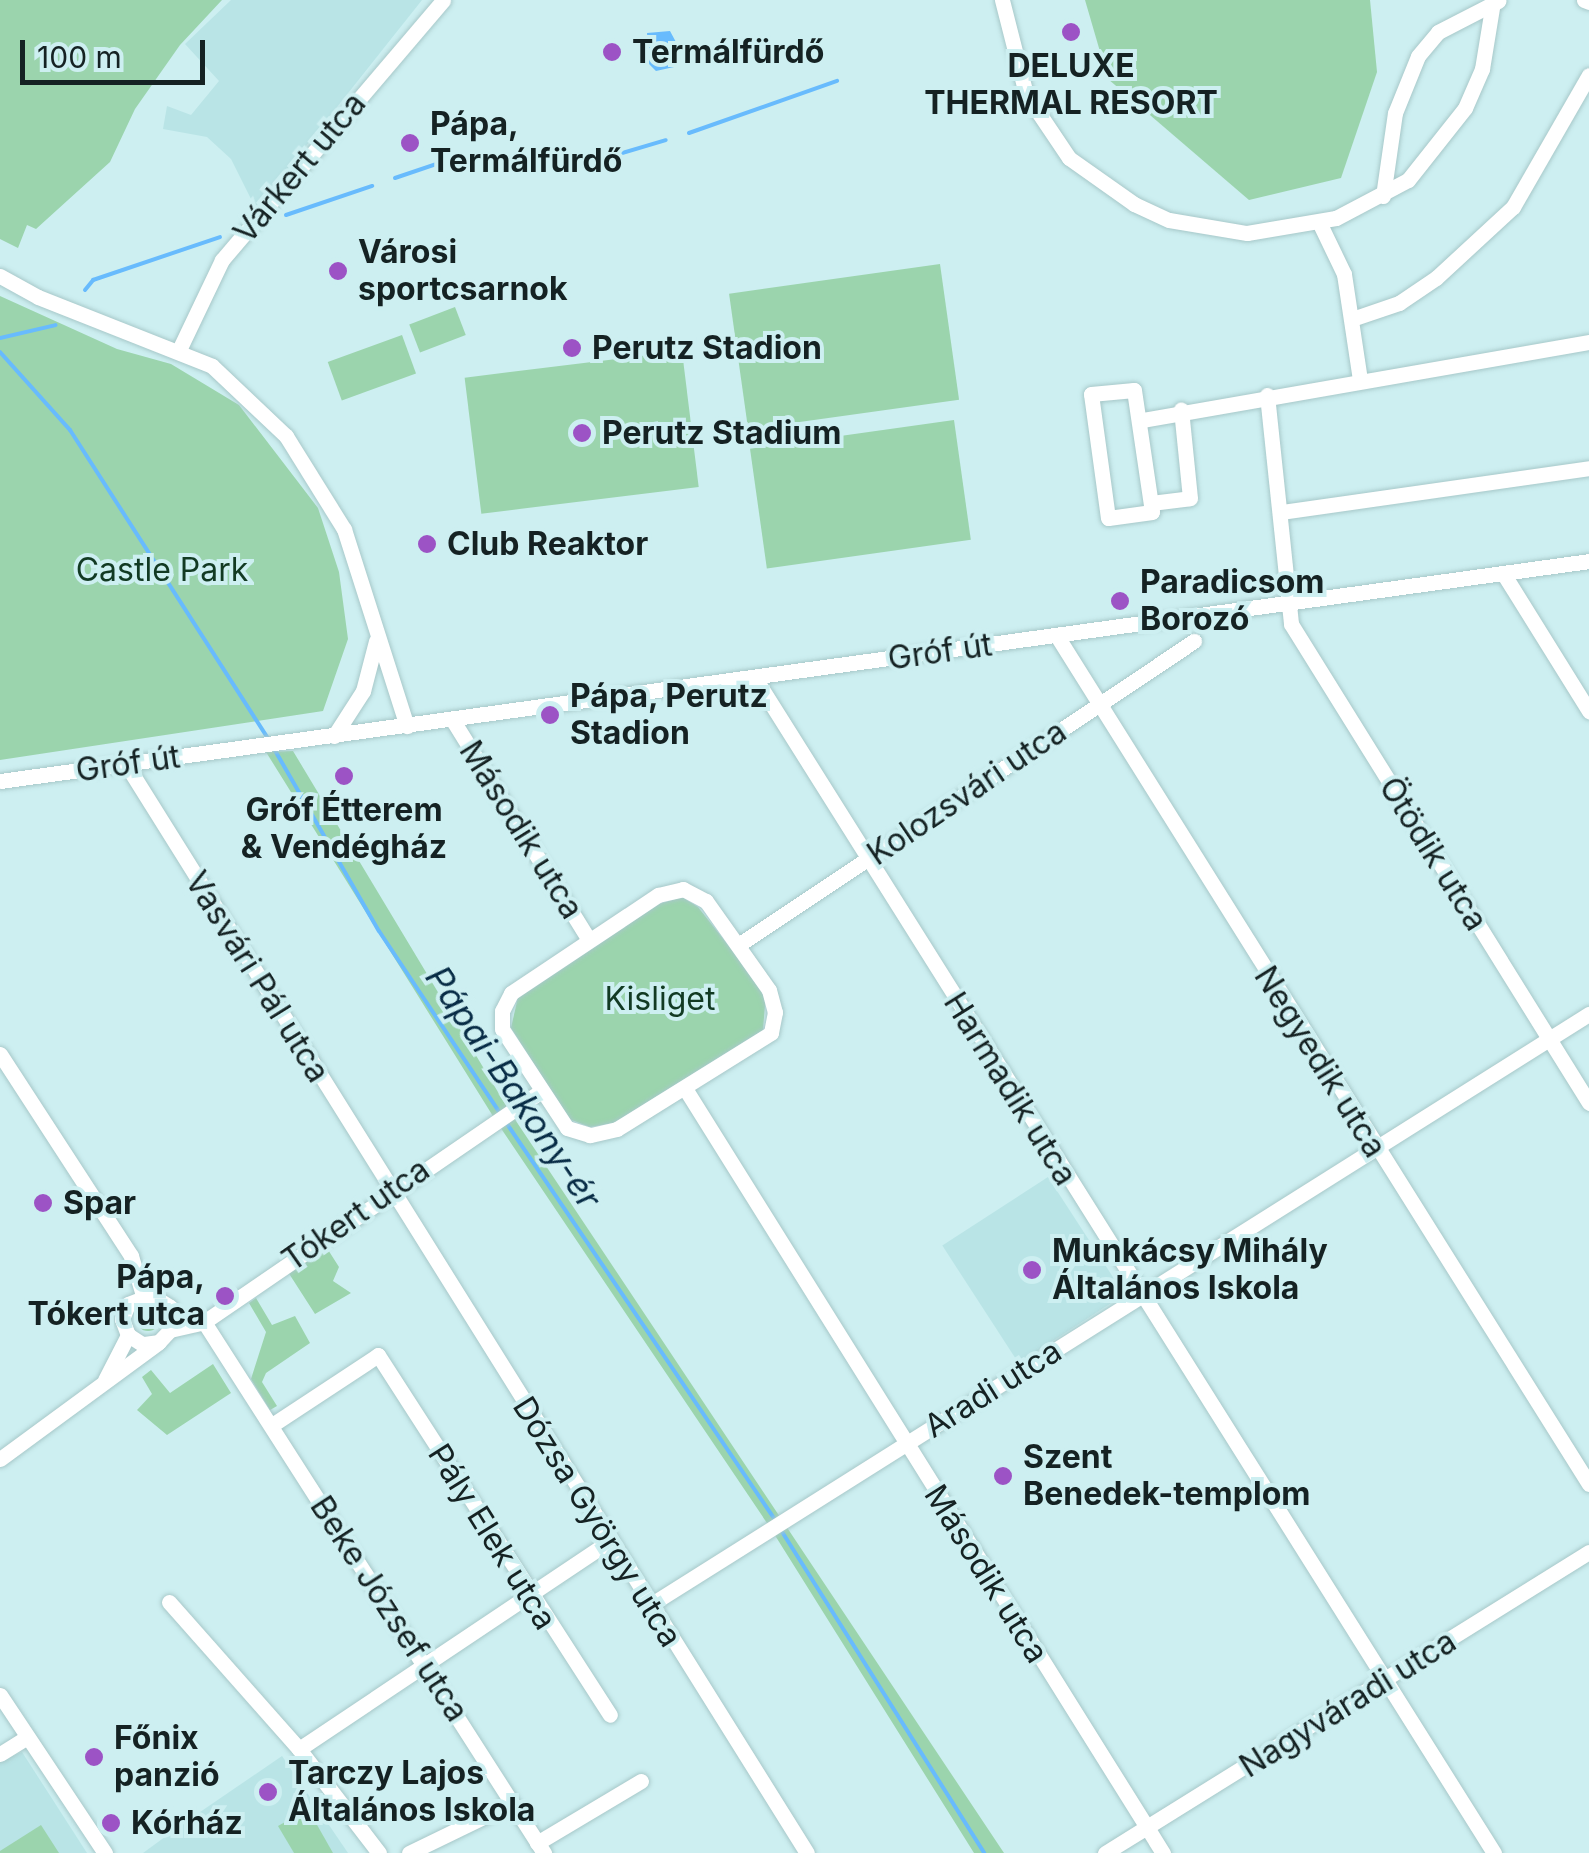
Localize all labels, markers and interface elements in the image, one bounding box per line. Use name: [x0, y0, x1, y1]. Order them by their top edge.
scale bar: [25, 20, 210, 82]
marker: DELUXE THERMAL RESORT: [1060, 21, 1082, 43]
place label: Termálfürdő: [632, 33, 824, 71]
text: 100 m: [37, 39, 122, 75]
marker: Termálfürdő: [601, 41, 623, 63]
place label: DELUXE THERMAL RESORT: [924, 48, 1218, 123]
street label: Várkert utca: [226, 85, 374, 251]
place label: Pápa, Termálfürdő: [430, 106, 622, 181]
marker: Pápa, Termálfürdő: [399, 132, 421, 154]
place label: Városi sportcsarnok: [358, 234, 567, 309]
marker: Városi sportcsarnok: [327, 260, 349, 282]
place label: Perutz Stadion: [592, 329, 822, 367]
marker: Perutz Stadion: [561, 337, 583, 359]
place label: Perutz Stadium: [602, 414, 841, 452]
marker: Perutz Stadium: [571, 422, 593, 444]
place label: Club Reaktor: [447, 525, 648, 563]
marker: Club Reaktor: [416, 533, 438, 555]
park label: Castle Park: [76, 551, 248, 589]
place label: Paradicsom Borozó: [1140, 564, 1324, 639]
marker: Paradicsom Borozó: [1109, 590, 1131, 612]
street label: Gróf út: [885, 626, 995, 678]
place label: Pápa, Perutz Stadion: [570, 678, 769, 753]
marker: Pápa, Perutz Stadion: [539, 704, 561, 726]
street label: Kolozsvári utca: [860, 712, 1074, 874]
street label: Második utca: [451, 734, 591, 926]
street label: Gróf út: [73, 738, 183, 790]
marker: Gróf Étterem & Vendégház: [333, 765, 355, 787]
street label: Ötödik utca: [1371, 770, 1495, 938]
place label: Gróf Étterem & Vendégház: [241, 792, 447, 867]
street label: Vasvári Pál utca: [177, 865, 337, 1089]
water label: Pápai-Bakony-ér: [417, 958, 611, 1216]
street label: Negyedik utca: [1246, 959, 1394, 1165]
park label: Kisliget: [605, 980, 715, 1018]
street label: Harmadik utca: [935, 986, 1085, 1192]
street label: Tókert utca: [275, 1150, 437, 1280]
place label: Spar: [63, 1184, 136, 1222]
marker: Spar: [32, 1192, 54, 1214]
place label: Munkácsy Mihály Általános Iskola: [1052, 1233, 1328, 1308]
place label: Pápa, Tókert utca: [28, 1259, 205, 1334]
marker: Munkácsy Mihály Általános Iskola: [1021, 1259, 1043, 1281]
marker: Pápa, Tókert utca: [214, 1285, 236, 1307]
street label: Aradi utca: [917, 1332, 1069, 1446]
street label: Dózsa György utca: [505, 1390, 689, 1654]
street label: Pály Elek utca: [420, 1437, 564, 1637]
place label: Szent Benedek-templom: [1023, 1439, 1310, 1514]
marker: Szent Benedek-templom: [992, 1465, 1014, 1487]
street label: Második utca: [916, 1478, 1056, 1670]
street label: Beke József utca: [302, 1489, 476, 1729]
street label: Nagyváradi utca: [1233, 1622, 1463, 1786]
place label: Főnix panzió: [114, 1720, 220, 1795]
marker: Főnix panzió: [83, 1746, 105, 1768]
place label: Tarczy Lajos Általános Iskola: [288, 1755, 535, 1830]
marker: Tarczy Lajos Általános Iskola: [257, 1781, 279, 1803]
place label: Kórház: [131, 1804, 243, 1842]
marker: Kórház: [100, 1812, 122, 1834]

